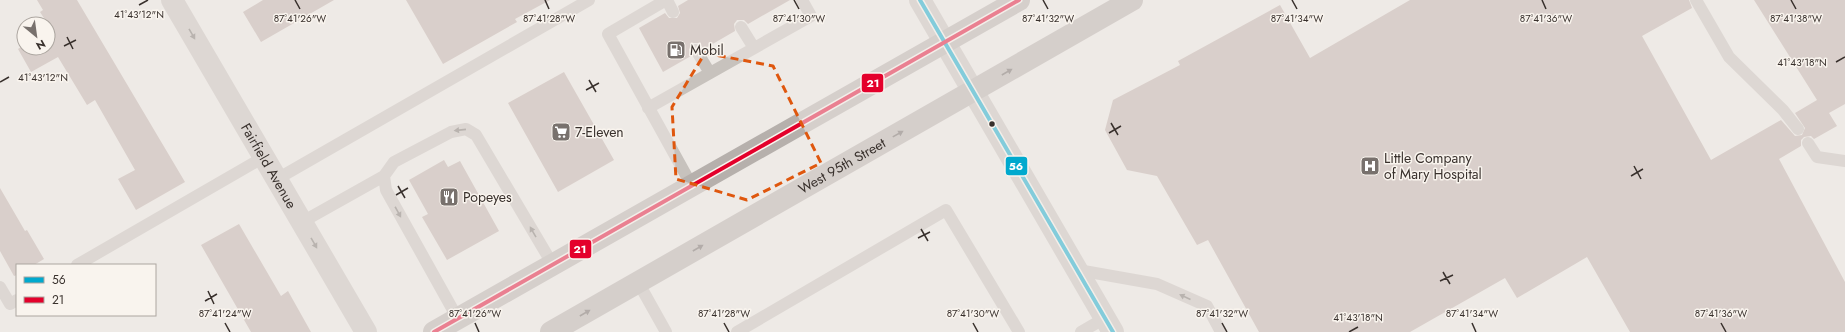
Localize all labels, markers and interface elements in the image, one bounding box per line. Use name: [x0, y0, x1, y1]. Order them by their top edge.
text: 41°43'12"N: [114, 7, 164, 22]
text: 87°41'26"W: [274, 11, 326, 26]
text: 87°41'28"W: [523, 11, 575, 26]
text: 87°41'30"W: [773, 11, 825, 26]
text: 87°41'32"W: [1022, 11, 1074, 26]
text: 87°41'34"W: [1271, 11, 1323, 26]
text: 87°41'36"W: [1520, 11, 1572, 26]
text: 87°41'38"W: [1770, 11, 1822, 26]
north arrow: [16, 16, 56, 56]
one-way arrow: [188, 28, 195, 40]
text: N: [33, 36, 49, 54]
fuel station icon: Mobil: [665, 39, 687, 61]
place label: Mobil: [690, 40, 724, 60]
text: 41°43'18"N: [1777, 55, 1827, 70]
one-way arrow: [1001, 69, 1013, 76]
text: 41°43'12"N: [18, 70, 68, 85]
line badge: 21: [861, 73, 884, 93]
text: 21: [867, 75, 879, 91]
street label: Fairfield Avenue: [236, 119, 302, 212]
unlabelled marker: [987, 119, 997, 129]
supermarket icon: 7-Eleven: [550, 121, 572, 143]
place label: 7-Eleven: [575, 122, 624, 142]
one-way arrow: [454, 127, 466, 134]
one-way arrow: [892, 131, 904, 137]
street label: West 95th Street: [795, 133, 890, 199]
place label: Little Company of Mary Hospital: [1384, 148, 1482, 184]
hospital icon: Little Company of Mary Hospital: [1359, 155, 1381, 177]
line badge: 56: [1005, 156, 1028, 176]
text: 56: [1009, 158, 1023, 174]
restaurant icon: Popeyes: [438, 186, 460, 208]
place label: Popeyes: [463, 187, 512, 207]
one-way arrow: [394, 206, 401, 218]
one-way arrow: [529, 226, 536, 238]
one-way arrow: [310, 237, 317, 249]
line badge: 21: [569, 239, 592, 259]
text: 21: [574, 241, 586, 257]
one-way arrow: [692, 244, 704, 251]
legend: [16, 264, 156, 316]
text: 56: [52, 271, 66, 289]
text: 21: [52, 291, 64, 309]
one-way arrow: [1179, 293, 1191, 299]
text: 87°41'24"W: [199, 306, 251, 321]
text: 87°41'26"W: [449, 306, 501, 321]
text: 87°41'28"W: [698, 306, 750, 321]
text: 87°41'30"W: [947, 306, 999, 321]
text: 87°41'32"W: [1196, 306, 1248, 321]
text: 87°41'34"W: [1446, 306, 1498, 321]
text: 87°41'36"W: [1695, 306, 1747, 321]
one-way arrow: [579, 309, 591, 316]
text: 41°43'18"N: [1333, 310, 1383, 325]

